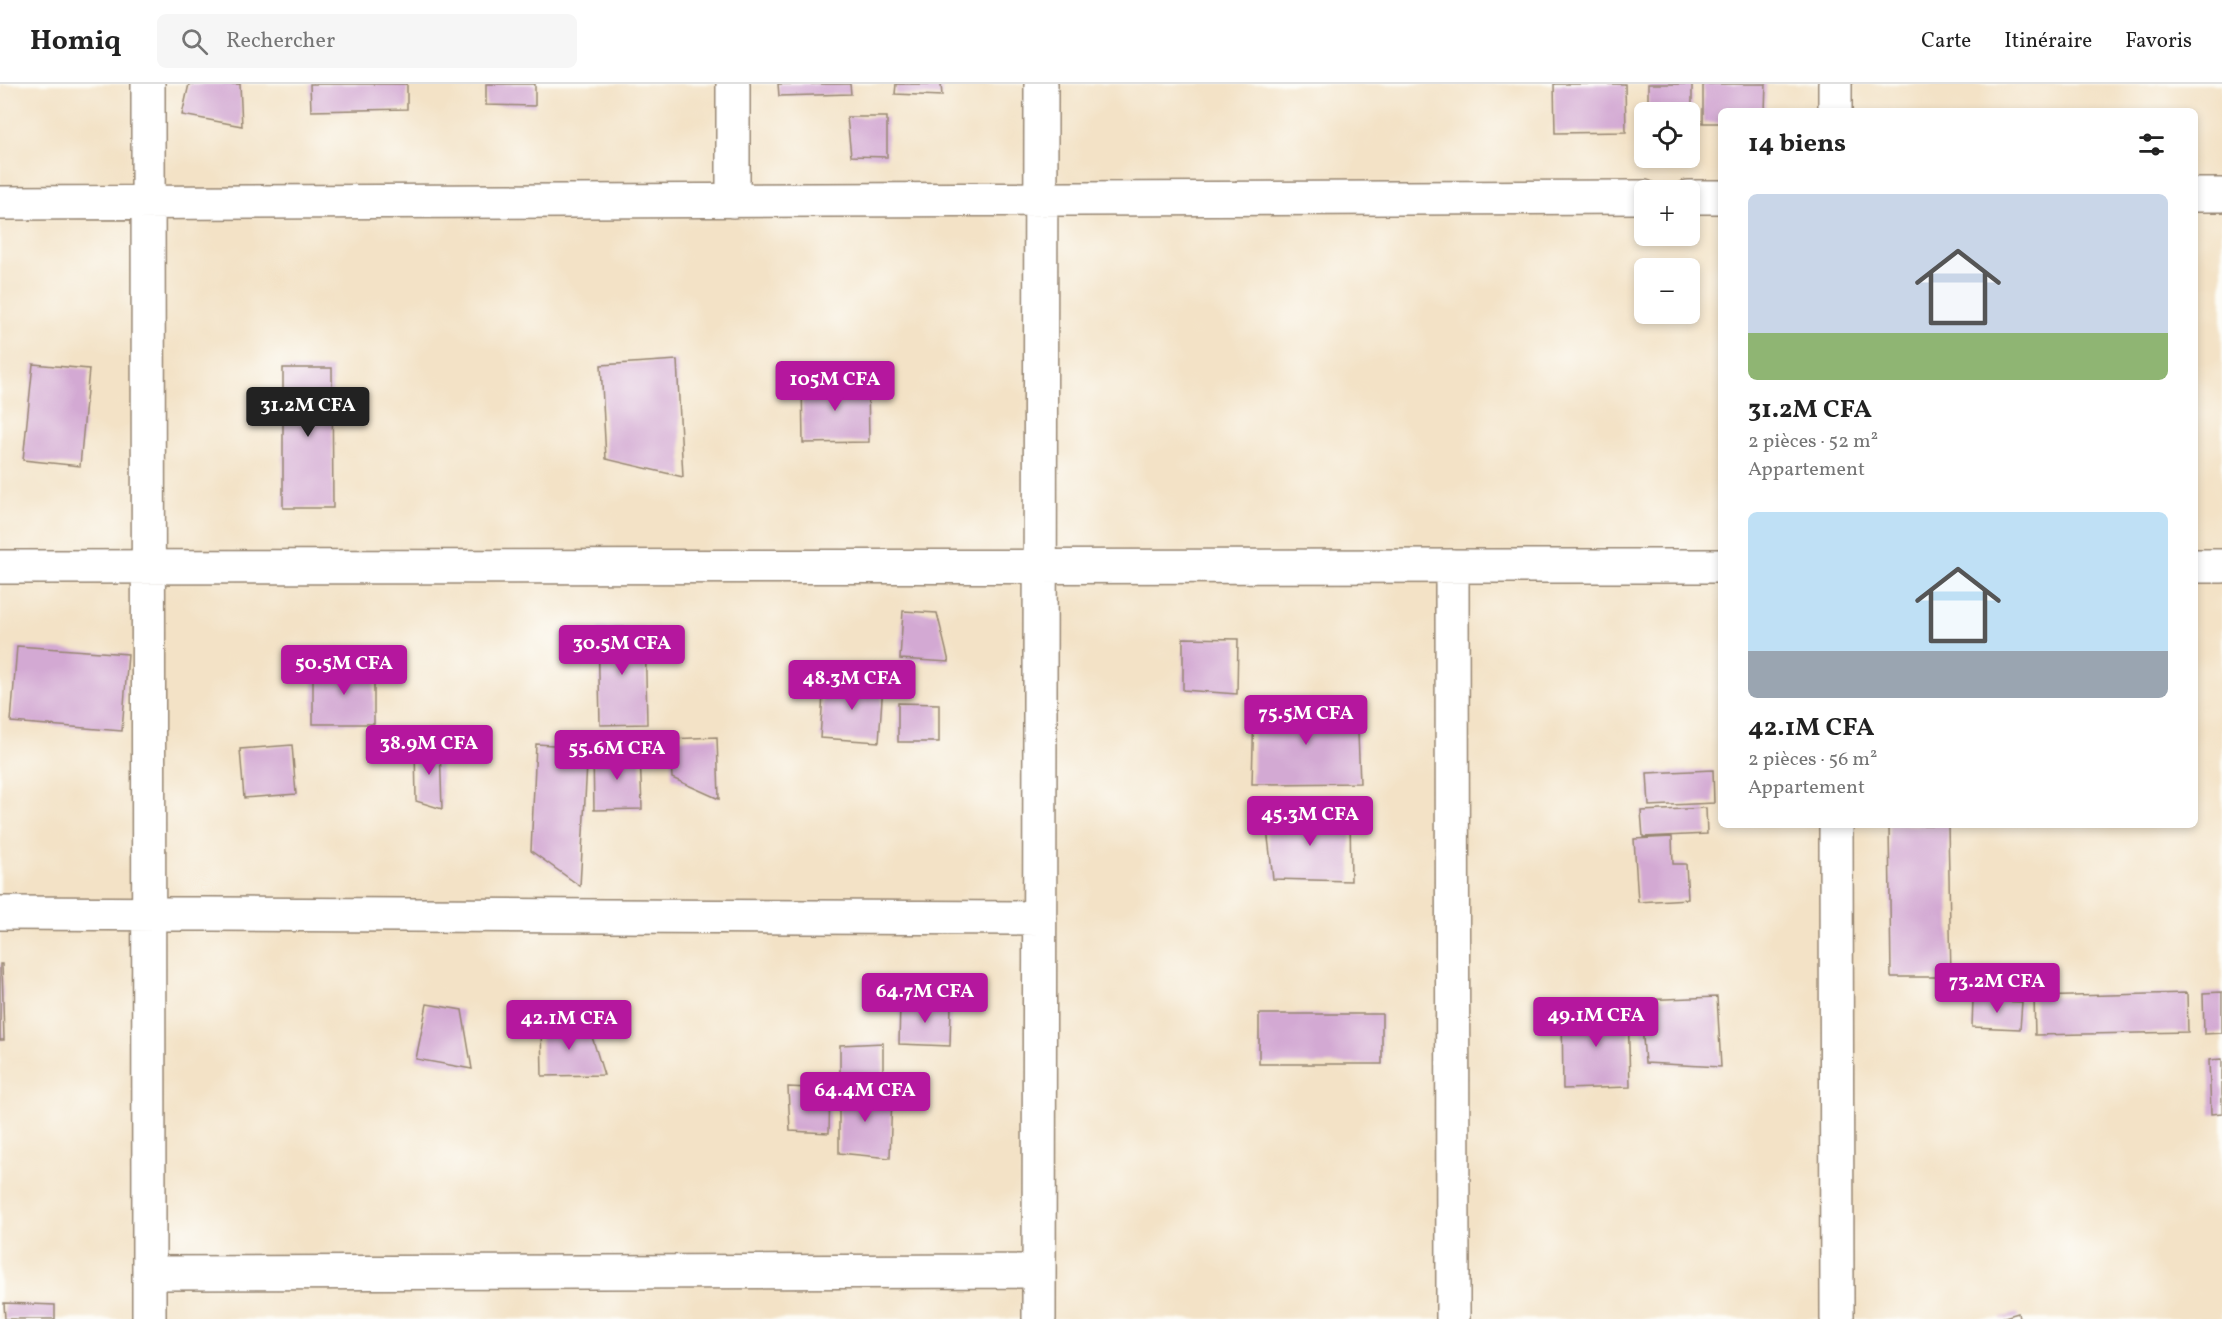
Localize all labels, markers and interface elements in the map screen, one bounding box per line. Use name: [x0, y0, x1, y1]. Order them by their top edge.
search box: [157, 14, 577, 68]
text: Homiq: [30, 22, 121, 61]
icon: search: [178, 25, 211, 58]
text: Rechercher: [226, 26, 335, 57]
text: Carte: [1921, 27, 1971, 56]
text: Itinéraire: [2004, 27, 2092, 56]
text: Favoris: [2125, 27, 2192, 56]
map controls: [1634, 102, 1700, 324]
button: locate: [1634, 102, 1700, 168]
text: 14 biens: [1748, 126, 1846, 162]
icon: filters: [2135, 128, 2168, 161]
button: +: [1634, 180, 1700, 246]
icon: home: [1904, 233, 2012, 341]
button: −: [1634, 258, 1700, 324]
pin: 105M CFA: [773, 361, 897, 412]
text: 105M CFA: [790, 366, 880, 394]
pin: 31.2M CFA: [239, 387, 377, 438]
text: 31.2M CFA: [260, 392, 356, 420]
text: 31.2M CFA: [1748, 392, 1872, 428]
text: 2 pièces · 52 m²: [1748, 428, 1878, 456]
text: Appartement: [1748, 456, 1865, 484]
icon: home: [1904, 551, 2012, 659]
pin: 30.5M CFA: [553, 625, 691, 676]
text: 30.5M CFA: [573, 630, 671, 658]
pin: 50.5M CFA: [275, 645, 413, 696]
text: 50.5M CFA: [295, 650, 393, 678]
pin: 48.3M CFA: [783, 660, 921, 711]
text: 48.3M CFA: [802, 665, 902, 693]
pin: 75.5M CFA: [1237, 695, 1375, 746]
text: 75.5M CFA: [1258, 700, 1354, 728]
text: 42.1M CFA: [1748, 710, 1874, 746]
pin: 38.9M CFA: [360, 725, 498, 776]
text: 38.9M CFA: [380, 730, 478, 758]
pin: 55.6M CFA: [548, 730, 686, 781]
text: 55.6M CFA: [569, 735, 665, 763]
text: 2 pièces · 56 m²: [1748, 746, 1877, 774]
text: Appartement: [1748, 774, 1865, 802]
pin: 45.3M CFA: [1241, 796, 1379, 847]
text: 45.3M CFA: [1261, 801, 1359, 829]
pin: 73.2M CFA: [1928, 963, 2066, 1014]
text: 73.2M CFA: [1949, 968, 2045, 996]
pin: 64.7M CFA: [856, 973, 994, 1024]
text: 64.7M CFA: [876, 978, 974, 1006]
pin: 49.1M CFA: [1527, 997, 1665, 1048]
pin: 42.1M CFA: [500, 1000, 638, 1051]
text: 49.1M CFA: [1547, 1002, 1645, 1030]
text: 42.1M CFA: [520, 1005, 618, 1033]
pin: 64.4M CFA: [796, 1072, 934, 1123]
text: 64.4M CFA: [814, 1077, 916, 1105]

